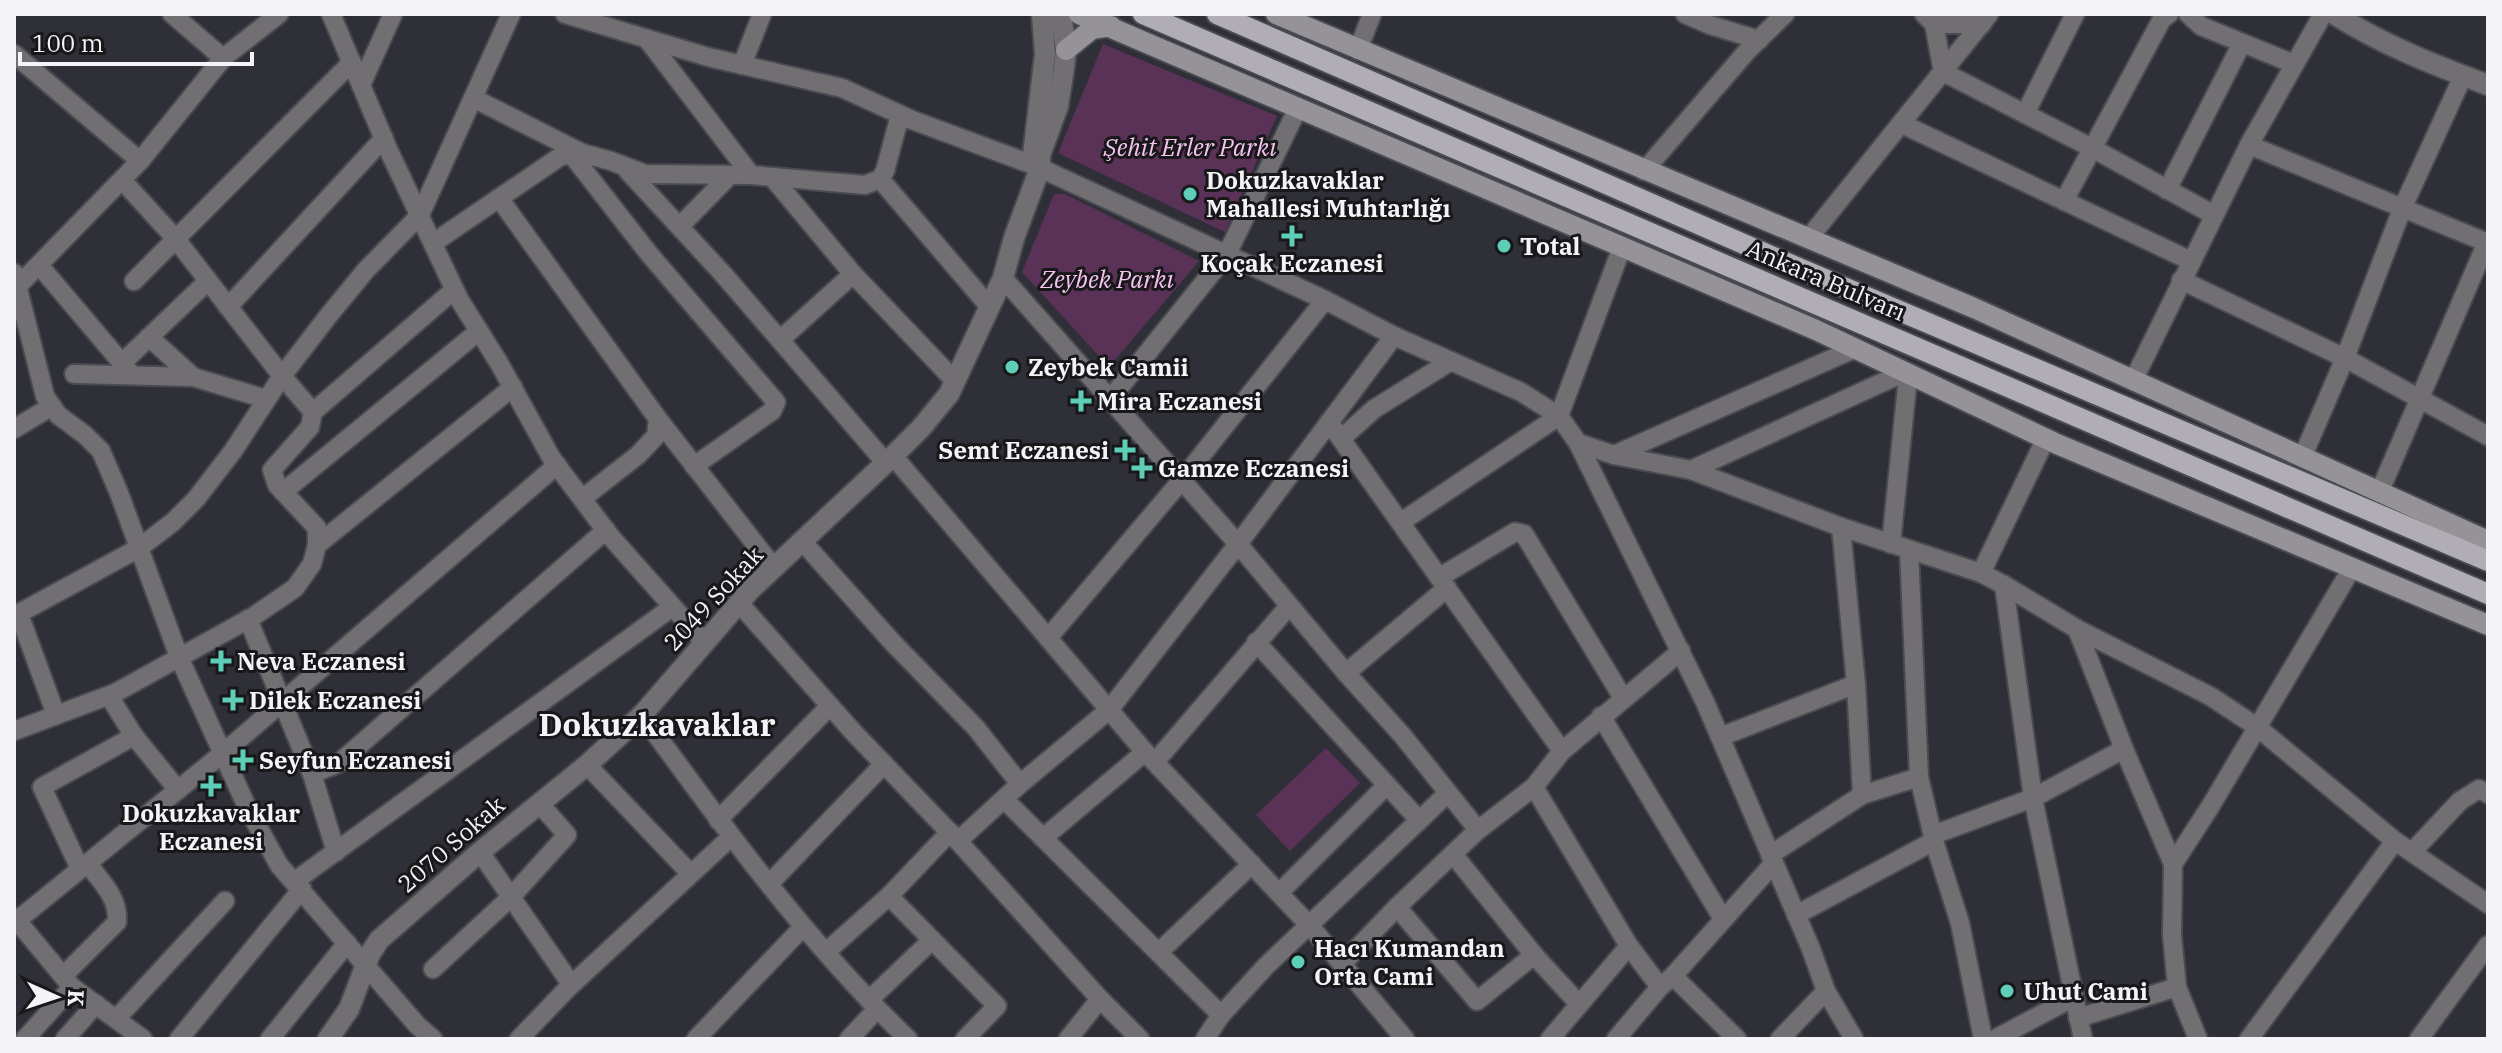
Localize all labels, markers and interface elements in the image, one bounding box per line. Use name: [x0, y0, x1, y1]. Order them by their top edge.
scale bar: [20, 16, 252, 66]
text: 100 m: [32, 27, 104, 59]
park label: Şehit Erler Parkı: [1103, 131, 1276, 163]
place label: Dokuzkavaklar Mahallesi Muhtarlığı: [1206, 164, 1451, 224]
marker: Dokuzkavaklar Mahallesi Muhtarlığı: [1181, 185, 1199, 203]
marker: Koçak Eczanesi: [1283, 227, 1301, 245]
place label: Total: [1520, 230, 1581, 262]
street label: Ankara Bulvarı: [1742, 232, 1910, 328]
marker: Total: [1495, 237, 1513, 255]
place label: Koçak Eczanesi: [1201, 247, 1383, 279]
park label: Zeybek Parkı: [1039, 263, 1174, 295]
place label: Zeybek Camii: [1028, 351, 1189, 383]
marker: Zeybek Camii: [1003, 358, 1021, 376]
place label: Mira Eczanesi: [1097, 385, 1262, 417]
marker: Mira Eczanesi: [1072, 392, 1090, 410]
place label: Semt Eczanesi: [938, 434, 1109, 466]
marker: Semt Eczanesi: [1116, 441, 1134, 459]
place label: Gamze Eczanesi: [1158, 452, 1349, 484]
marker: Gamze Eczanesi: [1133, 459, 1151, 477]
street label: 2049 Sokak: [656, 539, 770, 657]
place label: Neva Eczanesi: [237, 645, 405, 677]
marker: Neva Eczanesi: [212, 652, 230, 670]
place label: Dilek Eczanesi: [249, 684, 421, 716]
marker: Dilek Eczanesi: [224, 691, 242, 709]
district label: Dokuzkavaklar: [538, 703, 776, 745]
place label: Seyfun Eczanesi: [259, 744, 452, 776]
marker: Seyfun Eczanesi: [234, 751, 252, 769]
marker: Dokuzkavaklar Eczanesi: [202, 777, 220, 795]
street label: 2070 Sokak: [391, 789, 511, 899]
place label: Dokuzkavaklar Eczanesi: [122, 797, 300, 857]
place label: Hacı Kumandan Orta Cami: [1314, 932, 1505, 992]
marker: Hacı Kumandan Orta Cami: [1289, 953, 1307, 971]
north arrow: [16, 957, 96, 1037]
place label: Uhut Cami: [2023, 975, 2148, 1007]
marker: Uhut Cami: [1998, 982, 2016, 1000]
text: K: [62, 989, 91, 1007]

